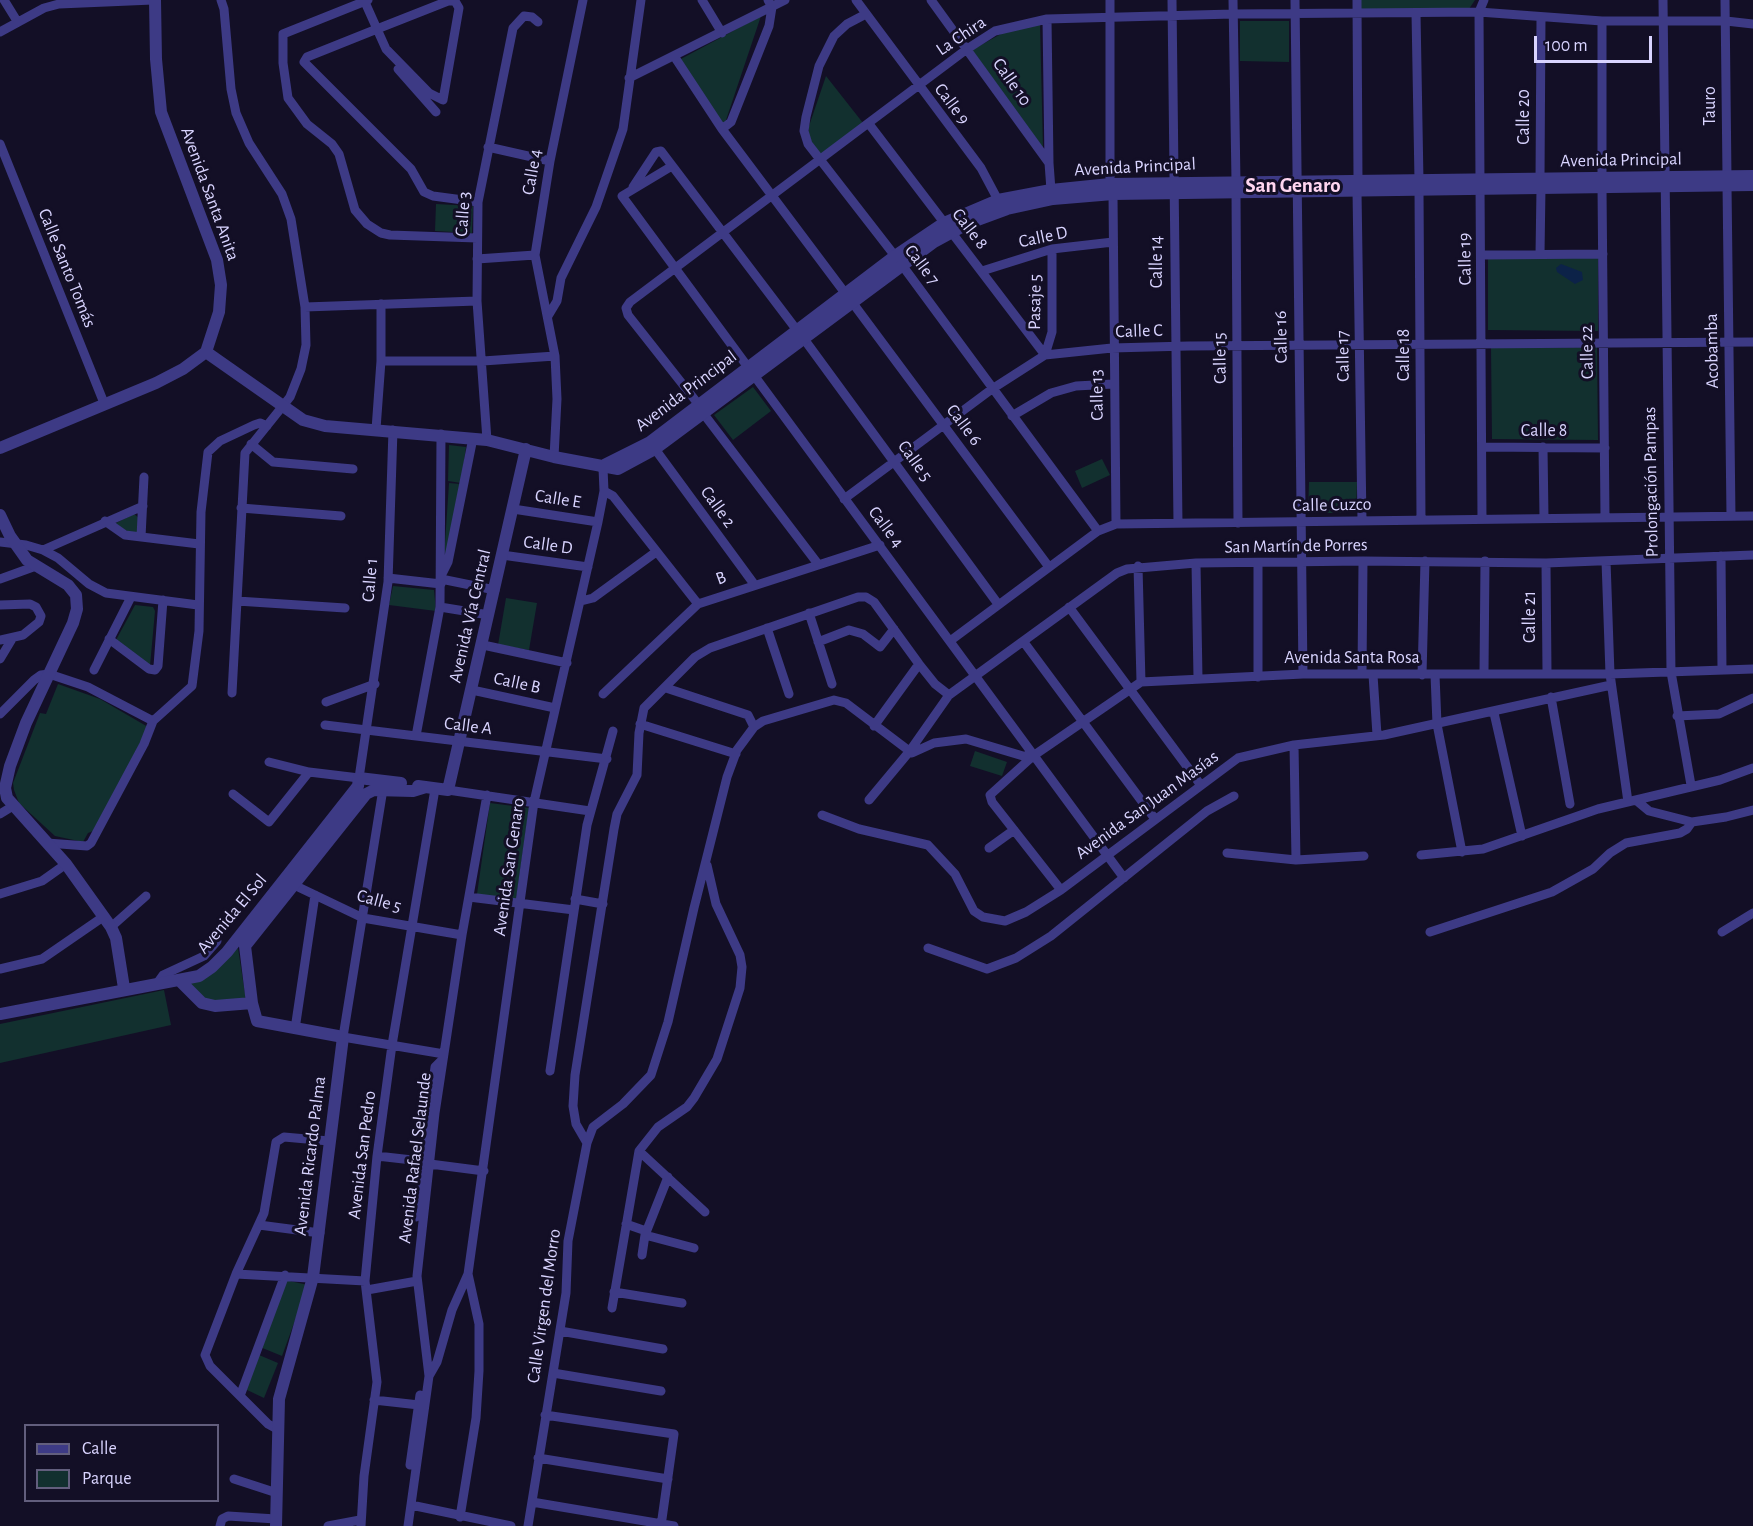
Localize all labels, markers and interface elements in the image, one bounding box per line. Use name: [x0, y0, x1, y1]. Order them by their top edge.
street label: La Chira: [932, 11, 990, 61]
scale bar: [1537, 24, 1656, 62]
text: 100 m: [1545, 37, 1588, 55]
street label: Calle 10: [988, 54, 1036, 110]
street label: Calle 9: [929, 79, 975, 129]
street label: Tauro: [1699, 86, 1721, 126]
street label: Calle 20: [1513, 89, 1535, 145]
street label: Avenida Santa Anita: [176, 124, 244, 264]
street label: Calle 4: [517, 147, 547, 197]
street label: Avenida Principal: [1560, 148, 1682, 172]
street label: Avenida Principal: [1074, 153, 1196, 181]
district label: San Genaro: [1245, 173, 1341, 199]
street label: Calle 3: [451, 191, 475, 237]
street label: Calle 8: [947, 204, 993, 254]
street label: Calle Santo Tomás: [33, 205, 101, 331]
street label: Calle D: [1017, 221, 1069, 253]
street label: Calle 19: [1454, 233, 1476, 285]
street label: Calle 14: [1146, 236, 1168, 288]
street label: Calle 7: [900, 240, 944, 290]
street label: Pasaje 5: [1024, 274, 1046, 330]
street label: Calle 16: [1270, 311, 1292, 363]
street label: Acobamba: [1701, 313, 1723, 389]
street label: Calle C: [1115, 319, 1163, 343]
street label: Calle 22: [1576, 325, 1598, 379]
street label: Calle 18: [1393, 329, 1415, 381]
street label: Calle 17: [1332, 330, 1354, 382]
street label: Calle 15: [1209, 332, 1231, 384]
street label: Avenida Principal: [631, 346, 741, 436]
street label: Calle 13: [1086, 369, 1108, 421]
street label: Calle 6: [941, 400, 987, 450]
street label: Prolongación Pampas: [1639, 406, 1663, 558]
street label: Calle 8: [1521, 420, 1567, 442]
street label: Calle 5: [893, 436, 937, 486]
street label: Calle 2: [696, 482, 740, 532]
street label: Calle E: [533, 485, 583, 513]
street label: Calle Cuzco: [1292, 494, 1372, 516]
street label: Calle 4: [863, 502, 909, 552]
street label: Calle D: [522, 531, 574, 559]
street label: San Martín de Porres: [1224, 534, 1368, 558]
street label: Avenida Vía Central: [444, 547, 496, 685]
street label: Calle 1: [357, 557, 383, 603]
street label: B: [713, 566, 729, 590]
street label: Calle 21: [1519, 591, 1541, 643]
street label: Avenida Santa Rosa: [1284, 647, 1420, 669]
street label: Calle B: [492, 667, 542, 699]
street label: Calle A: [443, 712, 493, 740]
street label: Avenida San Juan Masías: [1071, 746, 1223, 864]
street label: Avenida San Genaro: [489, 797, 529, 937]
street label: Avenida El Sol: [192, 870, 272, 958]
street label: Calle 5: [354, 885, 404, 917]
street label: Avenida Rafael Selaunde: [394, 1071, 436, 1245]
street label: Avenida Ricardo Palma: [290, 1075, 330, 1237]
street label: Avenida San Pedro: [343, 1089, 381, 1221]
street label: Calle Virgen del Morro: [522, 1228, 566, 1384]
legend: [24, 1424, 219, 1502]
text: Calle: [82, 1440, 117, 1458]
text: Parque: [82, 1470, 131, 1488]

